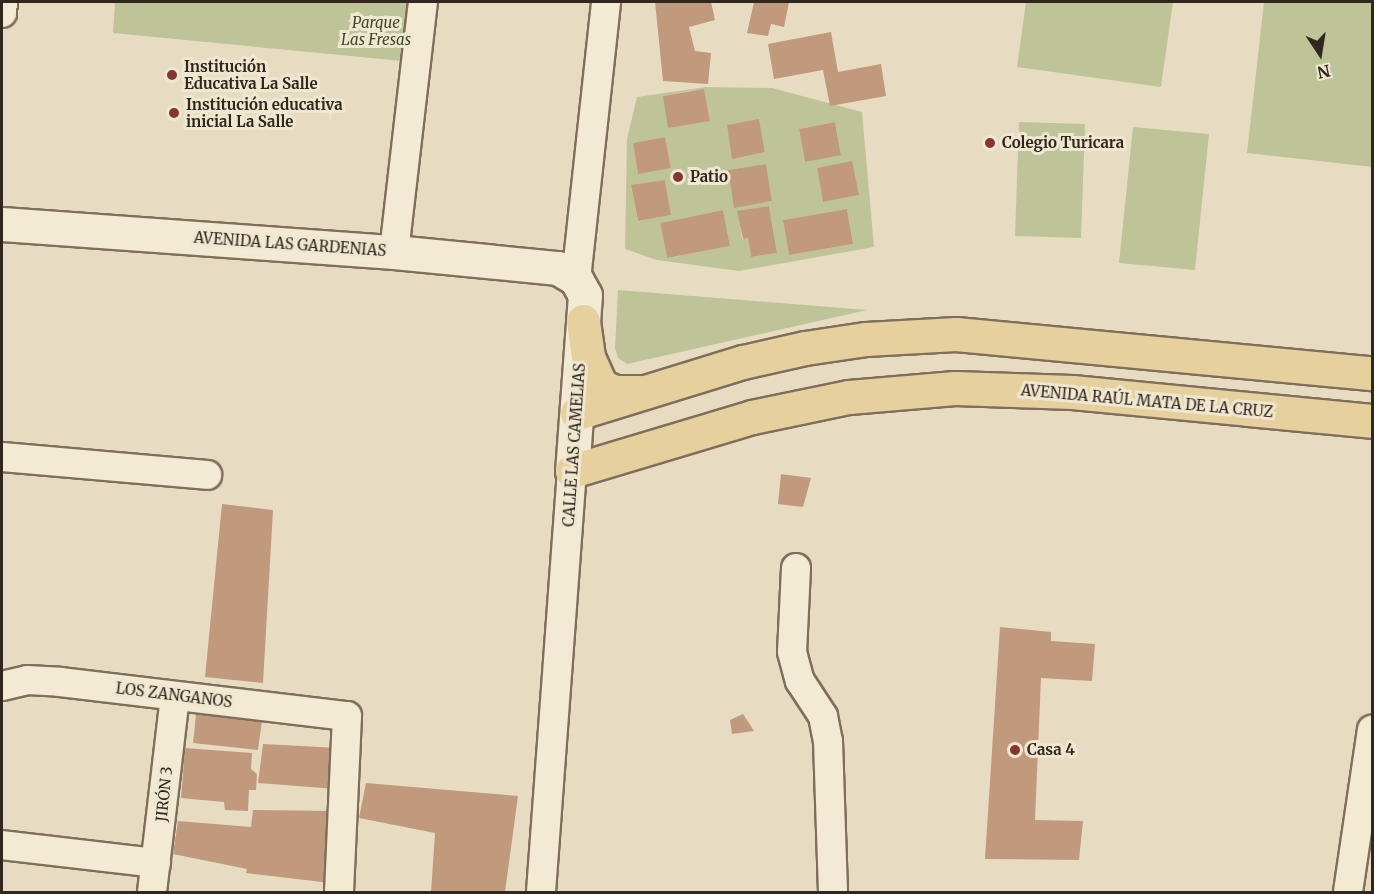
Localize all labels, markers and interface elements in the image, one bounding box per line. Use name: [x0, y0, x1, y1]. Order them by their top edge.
park label: Parque Las Fresas: [341, 13, 411, 48]
north arrow: [1290, 24, 1350, 84]
place label: Institución Educativa La Salle: [184, 57, 318, 92]
text: N: [1315, 61, 1332, 83]
marker: Institución Educativa La Salle: [165, 68, 179, 82]
place label: Institución educativa inicial La Salle: [186, 95, 343, 130]
marker: Institución educativa inicial La Salle: [167, 106, 181, 120]
place label: Colegio Turicara: [1002, 134, 1124, 152]
marker: Colegio Turicara: [983, 136, 997, 150]
place label: Patio: [690, 168, 728, 186]
marker: Patio: [671, 170, 685, 184]
street label: AVENIDA LAS GARDENIAS: [193, 228, 387, 260]
street label: CALLE LAS CAMELIAS: [559, 363, 589, 527]
street label: AVENIDA RAÚL MATA DE LA CRUZ: [1020, 381, 1274, 421]
street label: LOS ZANGANOS: [115, 679, 233, 711]
place label: Casa 4: [1027, 741, 1075, 759]
marker: Casa 4: [1008, 743, 1022, 757]
street label: JIRÓN 3: [152, 765, 176, 823]

